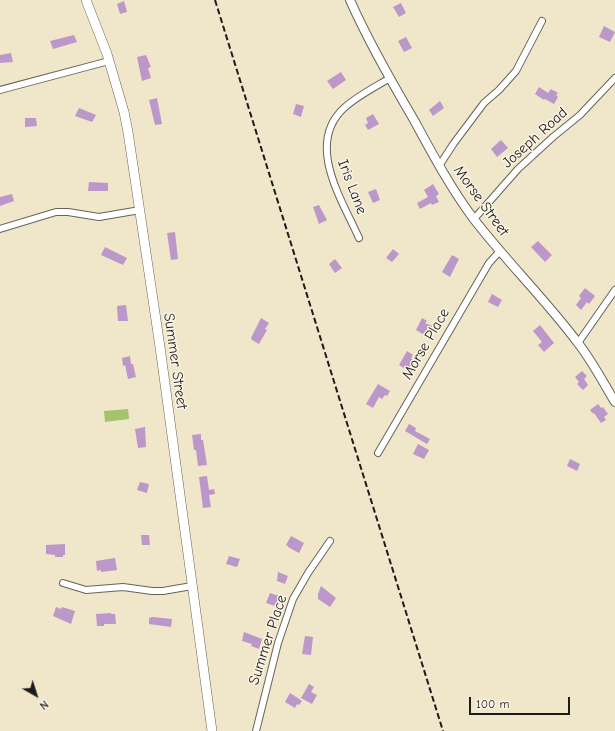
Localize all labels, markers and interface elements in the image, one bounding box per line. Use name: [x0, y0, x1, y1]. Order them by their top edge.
street label: Joseph Road: [499, 104, 571, 172]
street label: Iris Lane: [333, 157, 371, 217]
street label: Morse Street: [449, 162, 513, 240]
street label: Morse Place: [398, 305, 454, 383]
street label: Summer Street: [159, 312, 191, 410]
street label: Summer Place: [245, 593, 291, 687]
north arrow: [16, 675, 56, 715]
scale bar: [471, 689, 572, 715]
text: N: [37, 697, 51, 712]
text: 100 m: [476, 697, 509, 711]

